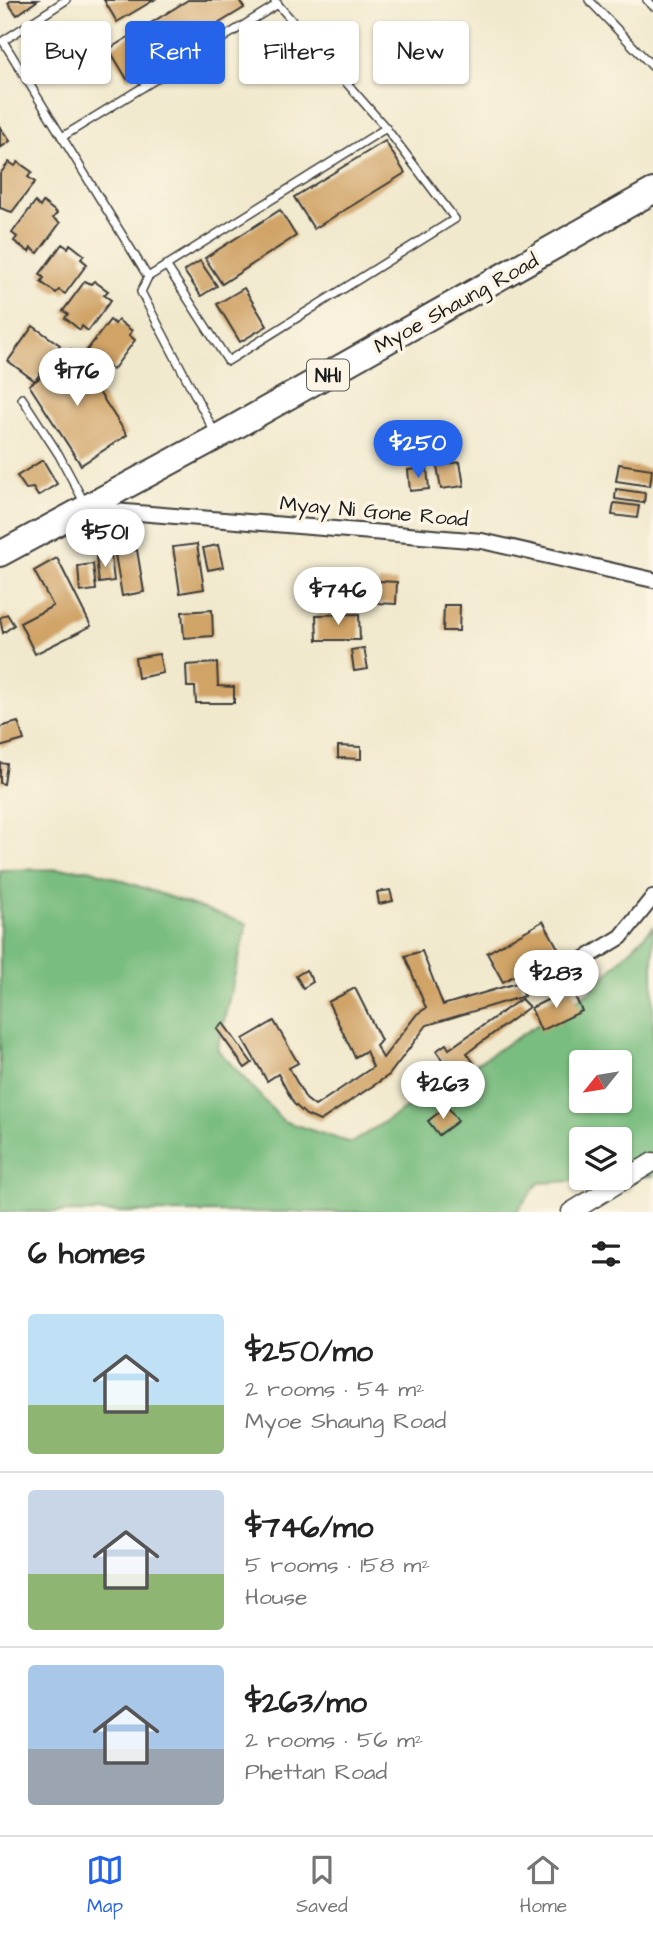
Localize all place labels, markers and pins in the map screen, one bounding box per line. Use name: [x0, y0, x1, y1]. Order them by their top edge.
pin: $176: [36, 348, 118, 408]
pin: $250: [377, 420, 459, 480]
pin: $501: [64, 510, 146, 569]
pin: $746: [297, 568, 379, 627]
pin: $283: [515, 950, 597, 1010]
pin: $263: [402, 1062, 484, 1121]

